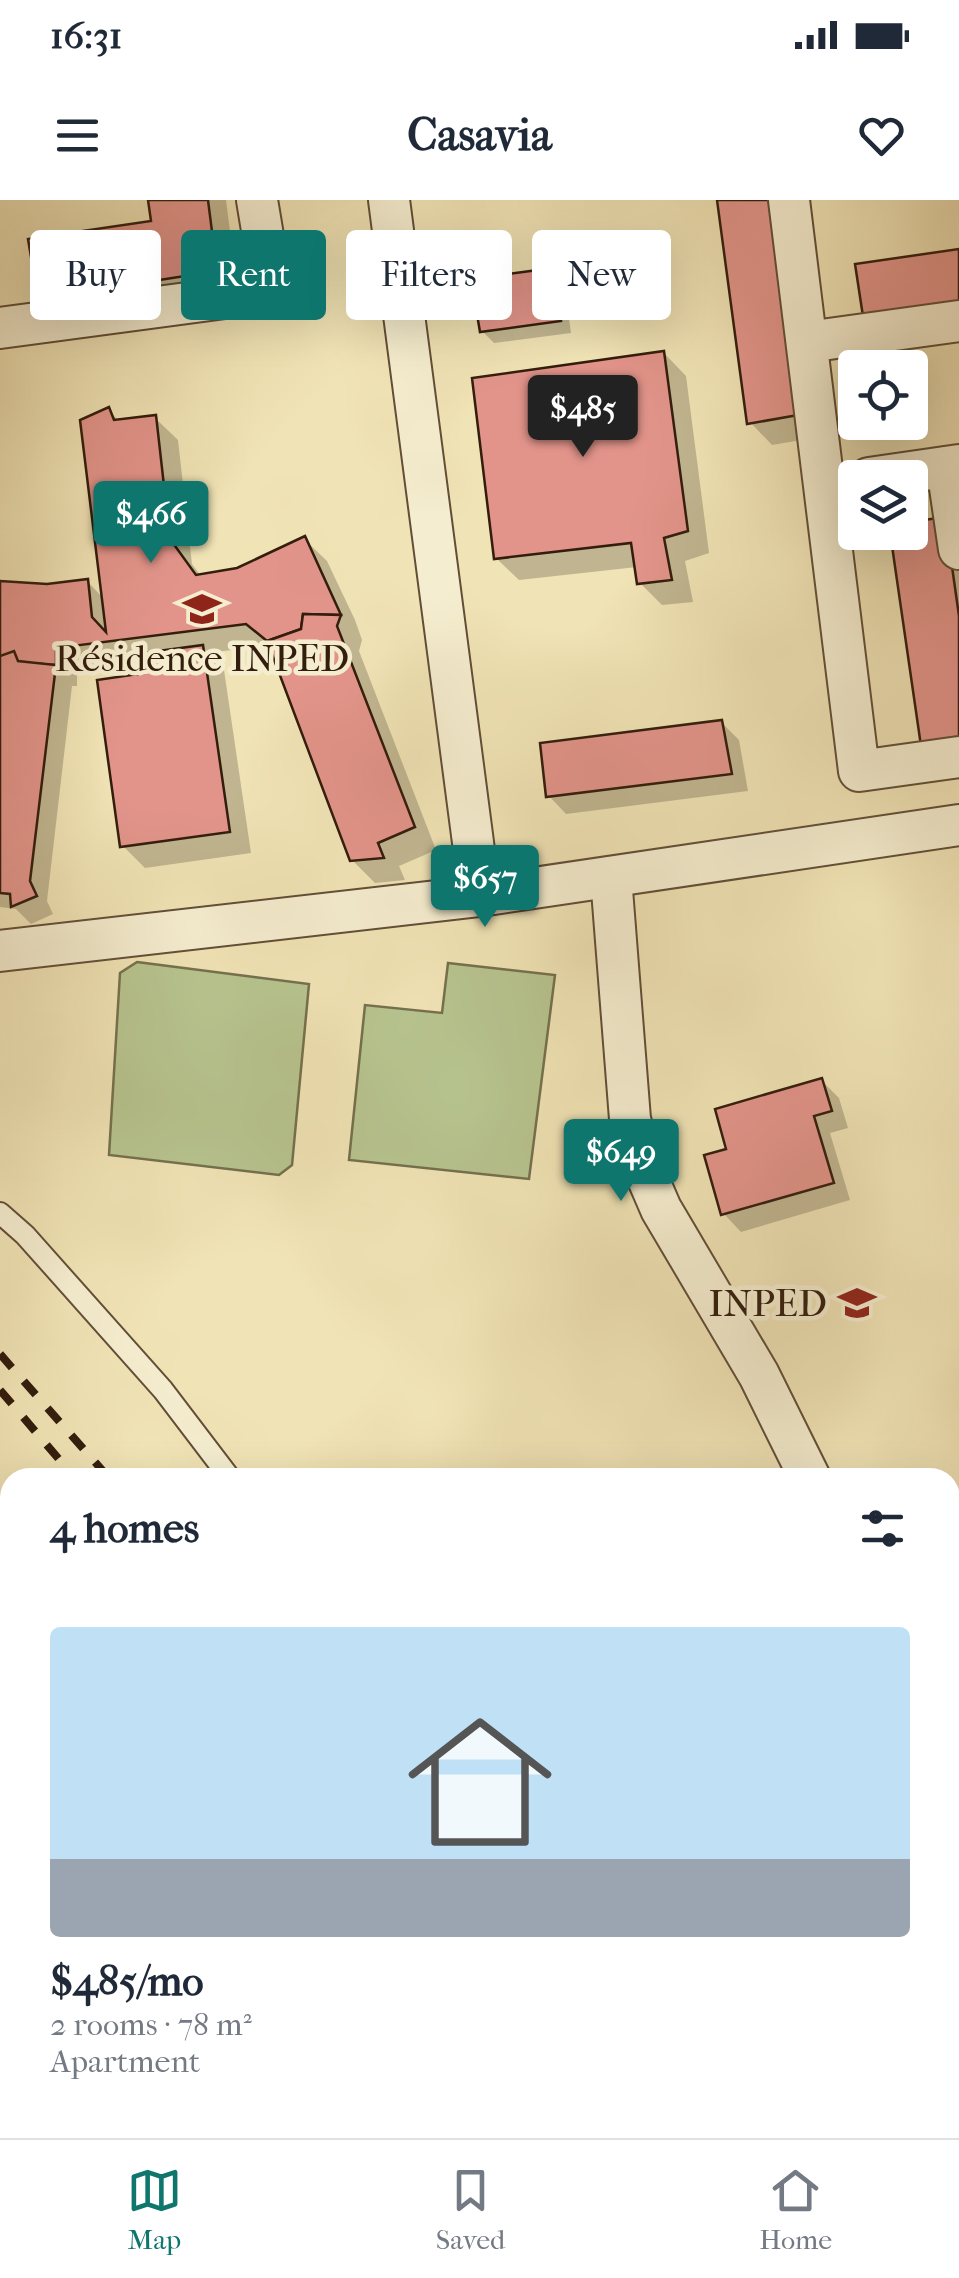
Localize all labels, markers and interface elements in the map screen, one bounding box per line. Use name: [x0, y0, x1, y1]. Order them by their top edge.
text: 16:31: [50, 13, 122, 58]
icon: menu: [50, 108, 105, 163]
icon: heart: [854, 108, 909, 163]
text: Casavia: [407, 109, 552, 162]
chip: Buy: [30, 230, 161, 320]
chip: Rent: [181, 230, 326, 320]
chip: Filters: [346, 230, 512, 320]
chip: New: [532, 230, 671, 320]
map controls: [838, 350, 928, 550]
button: locate: [838, 350, 928, 440]
pin: $485: [524, 375, 642, 460]
text: $485: [550, 389, 616, 426]
button: layers: [838, 460, 928, 550]
pin: $466: [92, 481, 210, 566]
text: $466: [115, 495, 187, 532]
school or university icon: Résidence INPED: [181, 588, 223, 630]
place label: Résidence INPED: [55, 636, 349, 681]
pin: $657: [426, 845, 544, 930]
text: $657: [453, 859, 517, 896]
pin: $649: [562, 1119, 680, 1204]
text: $649: [586, 1133, 656, 1170]
place label: INPED: [708, 1281, 827, 1326]
school or university icon: INPED: [836, 1282, 878, 1324]
icon: filters: [855, 1501, 910, 1556]
text: 4 homes: [50, 1504, 199, 1553]
icon: home: [390, 1692, 570, 1872]
text: $485/mo: [50, 1957, 203, 2006]
text: 2 rooms · 78 m²: [50, 2006, 252, 2043]
text: Apartment: [50, 2043, 200, 2080]
tab: Map: [127, 2163, 182, 2256]
tab: Saved: [436, 2163, 505, 2256]
tab: Home: [759, 2163, 832, 2256]

